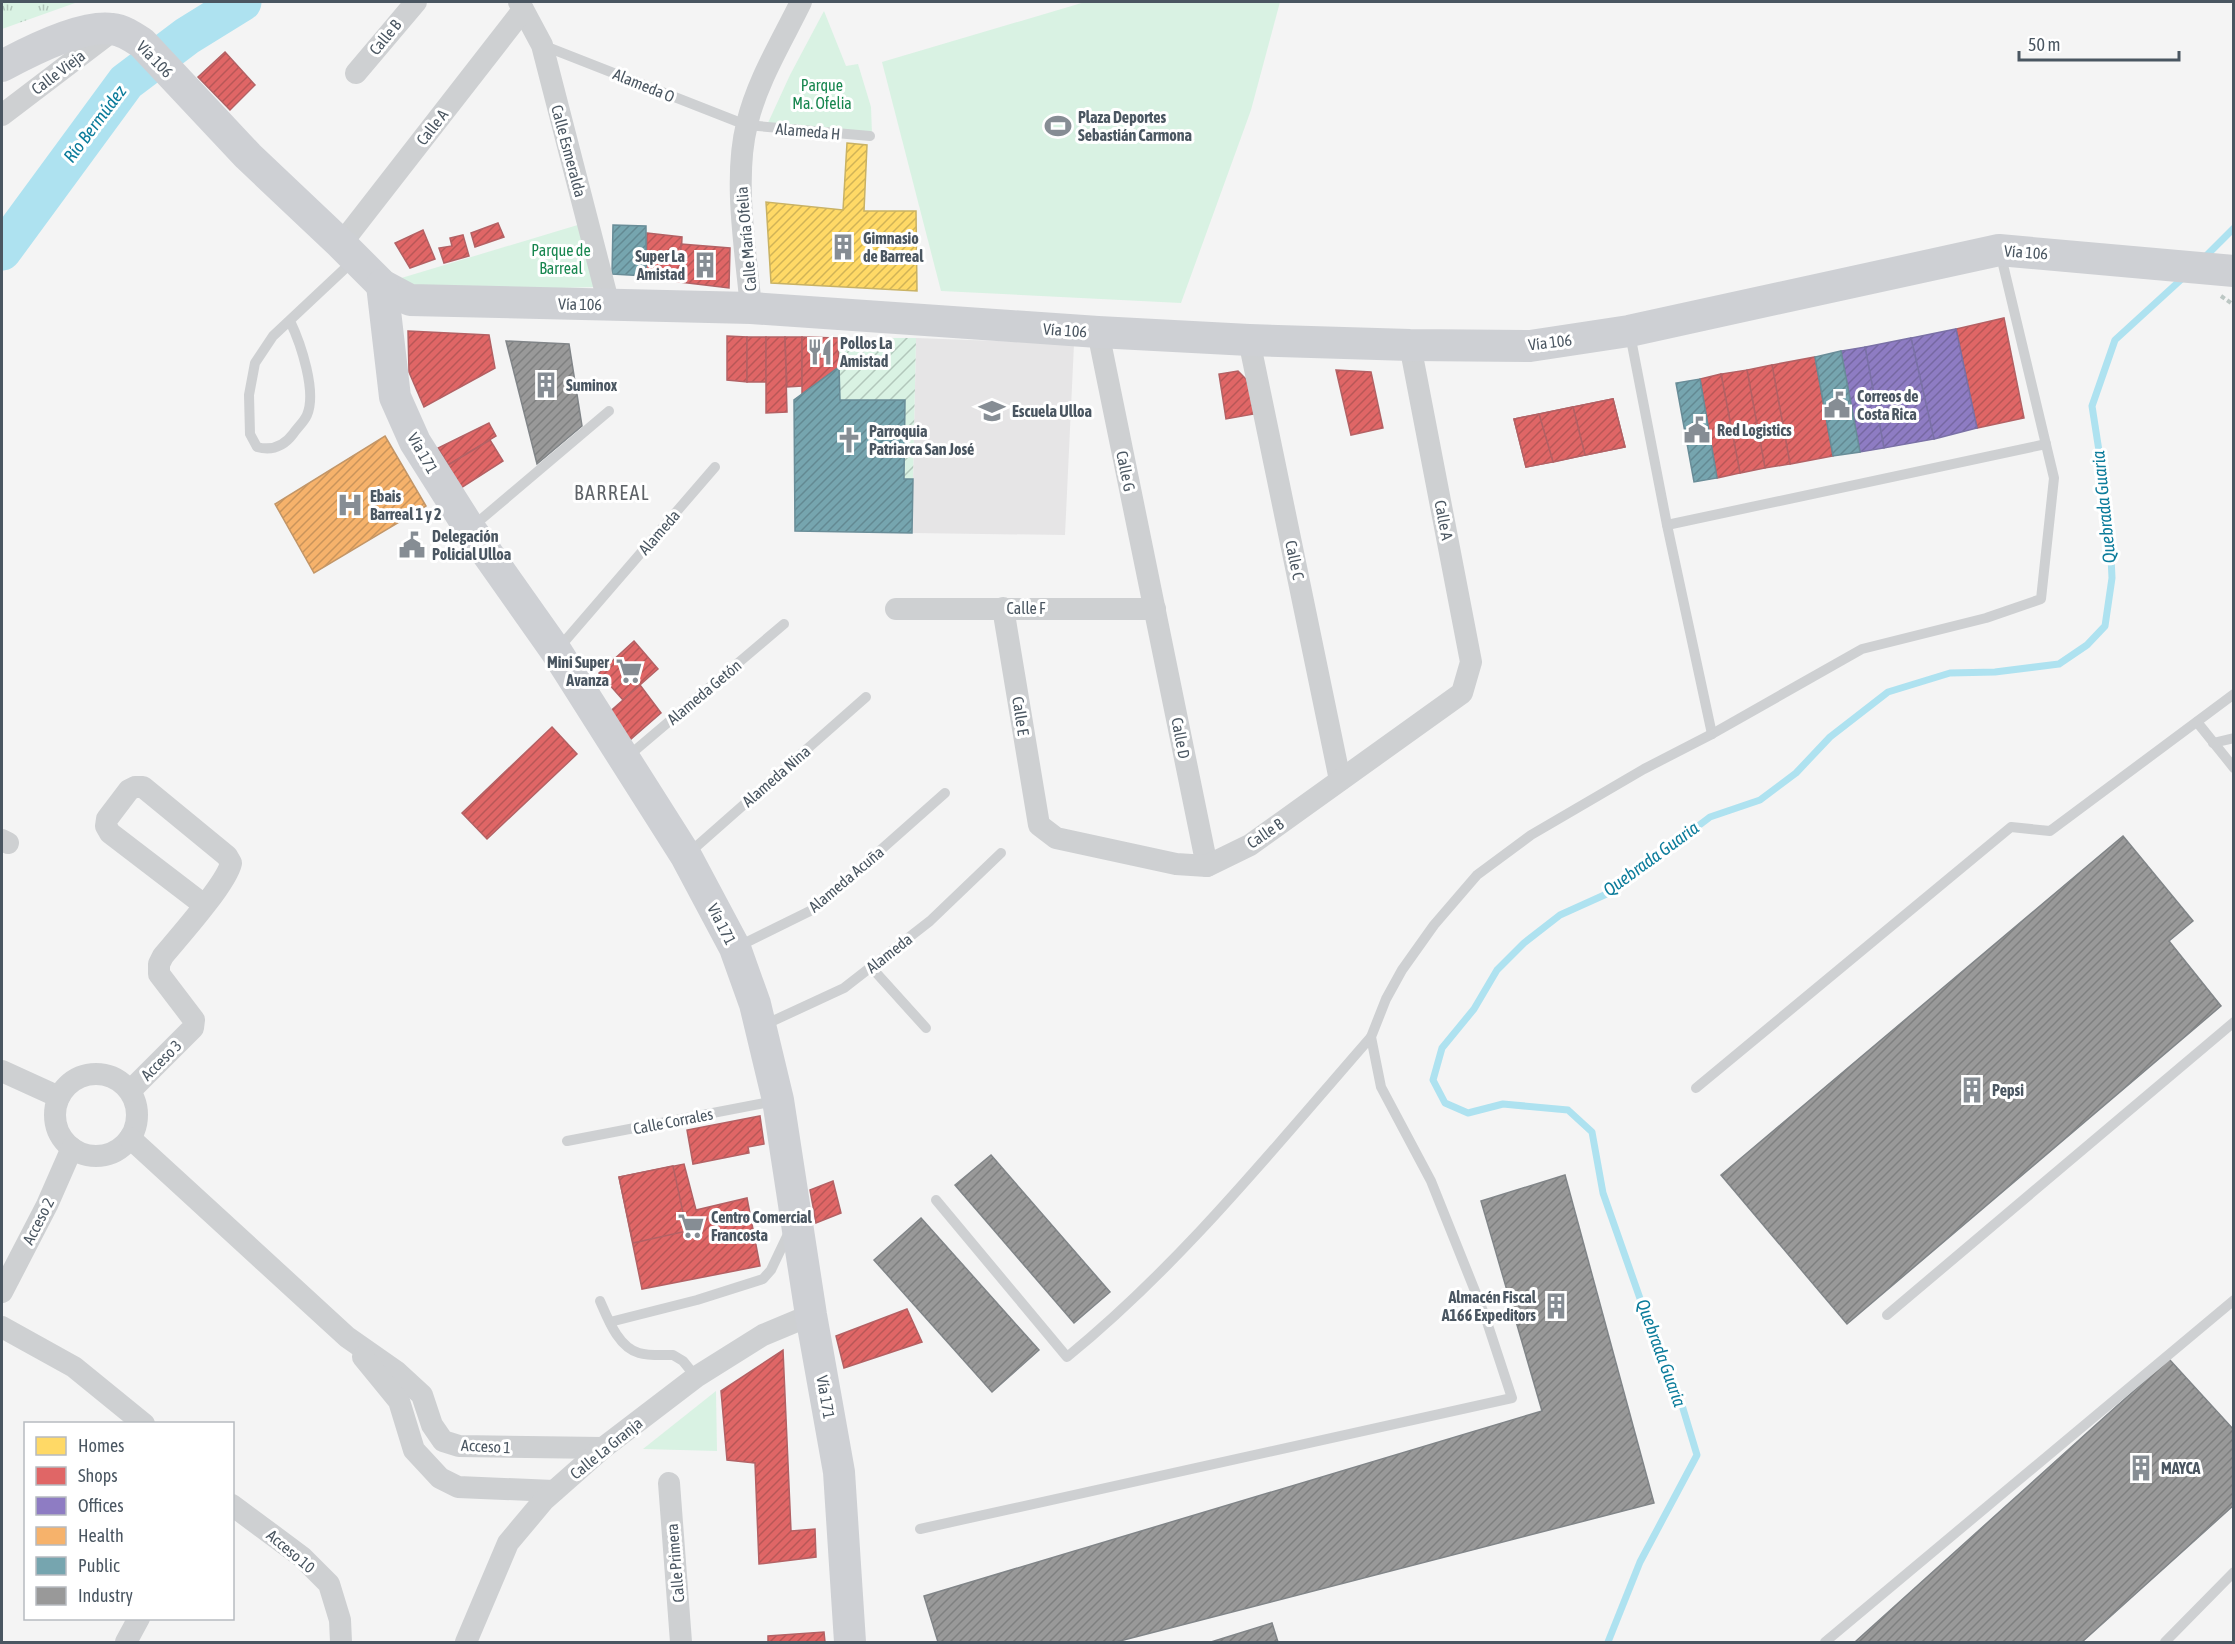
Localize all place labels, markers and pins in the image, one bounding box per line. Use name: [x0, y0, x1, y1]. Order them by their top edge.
place label: Plaza Deportes Sebastián Carmona: [1078, 108, 1192, 144]
sports icon: Plaza Deportes Sebastián Carmona: [1043, 111, 1073, 141]
place label: Gimnasio de Barreal: [863, 229, 924, 265]
building icon: Gimnasio de Barreal: [828, 232, 858, 262]
place label: Super La Amistad: [635, 247, 685, 283]
building icon: Super La Amistad: [690, 250, 720, 280]
place label: Pollos La Amistad: [839, 334, 893, 370]
restaurant icon: Pollos La Amistad: [805, 337, 835, 367]
building icon: Suminox: [531, 370, 561, 400]
place label: Suminox: [566, 376, 618, 394]
place label: Correos de Costa Rica: [1857, 387, 1919, 423]
public building icon: Correos de Costa Rica: [1822, 390, 1852, 420]
school or university icon: Escuela Ulloa: [977, 396, 1007, 426]
place label: Escuela Ulloa: [1012, 402, 1092, 420]
public building icon: Red Logistics: [1682, 415, 1712, 445]
place label: Red Logistics: [1717, 421, 1792, 439]
place label: Parroquia Patriarca San José: [869, 422, 974, 458]
church icon: Parroquia Patriarca San José: [834, 425, 864, 455]
place label: Ebais Barreal 1 y 2: [370, 487, 442, 523]
hospital icon: Ebais Barreal 1 y 2: [335, 490, 365, 520]
place label: Delegación Policial Ulloa: [432, 527, 511, 563]
public building icon: Delegación Policial Ulloa: [397, 530, 427, 560]
place label: Mini Super Avanza: [547, 653, 609, 689]
supermarket icon: Mini Super Avanza: [614, 656, 644, 686]
building icon: Pepsi: [1957, 1075, 1987, 1105]
place label: Pepsi: [1992, 1081, 2024, 1099]
place label: Centro Comercial Francosta: [711, 1208, 813, 1244]
supermarket icon: Centro Comercial Francosta: [676, 1211, 706, 1241]
place label: Almacén Fiscal A166 Expeditors: [1441, 1288, 1537, 1324]
building icon: Almacén Fiscal A166 Expeditors: [1541, 1291, 1571, 1321]
building icon: MAYCA: [2126, 1453, 2156, 1483]
place label: MAYCA: [2161, 1459, 2201, 1477]

